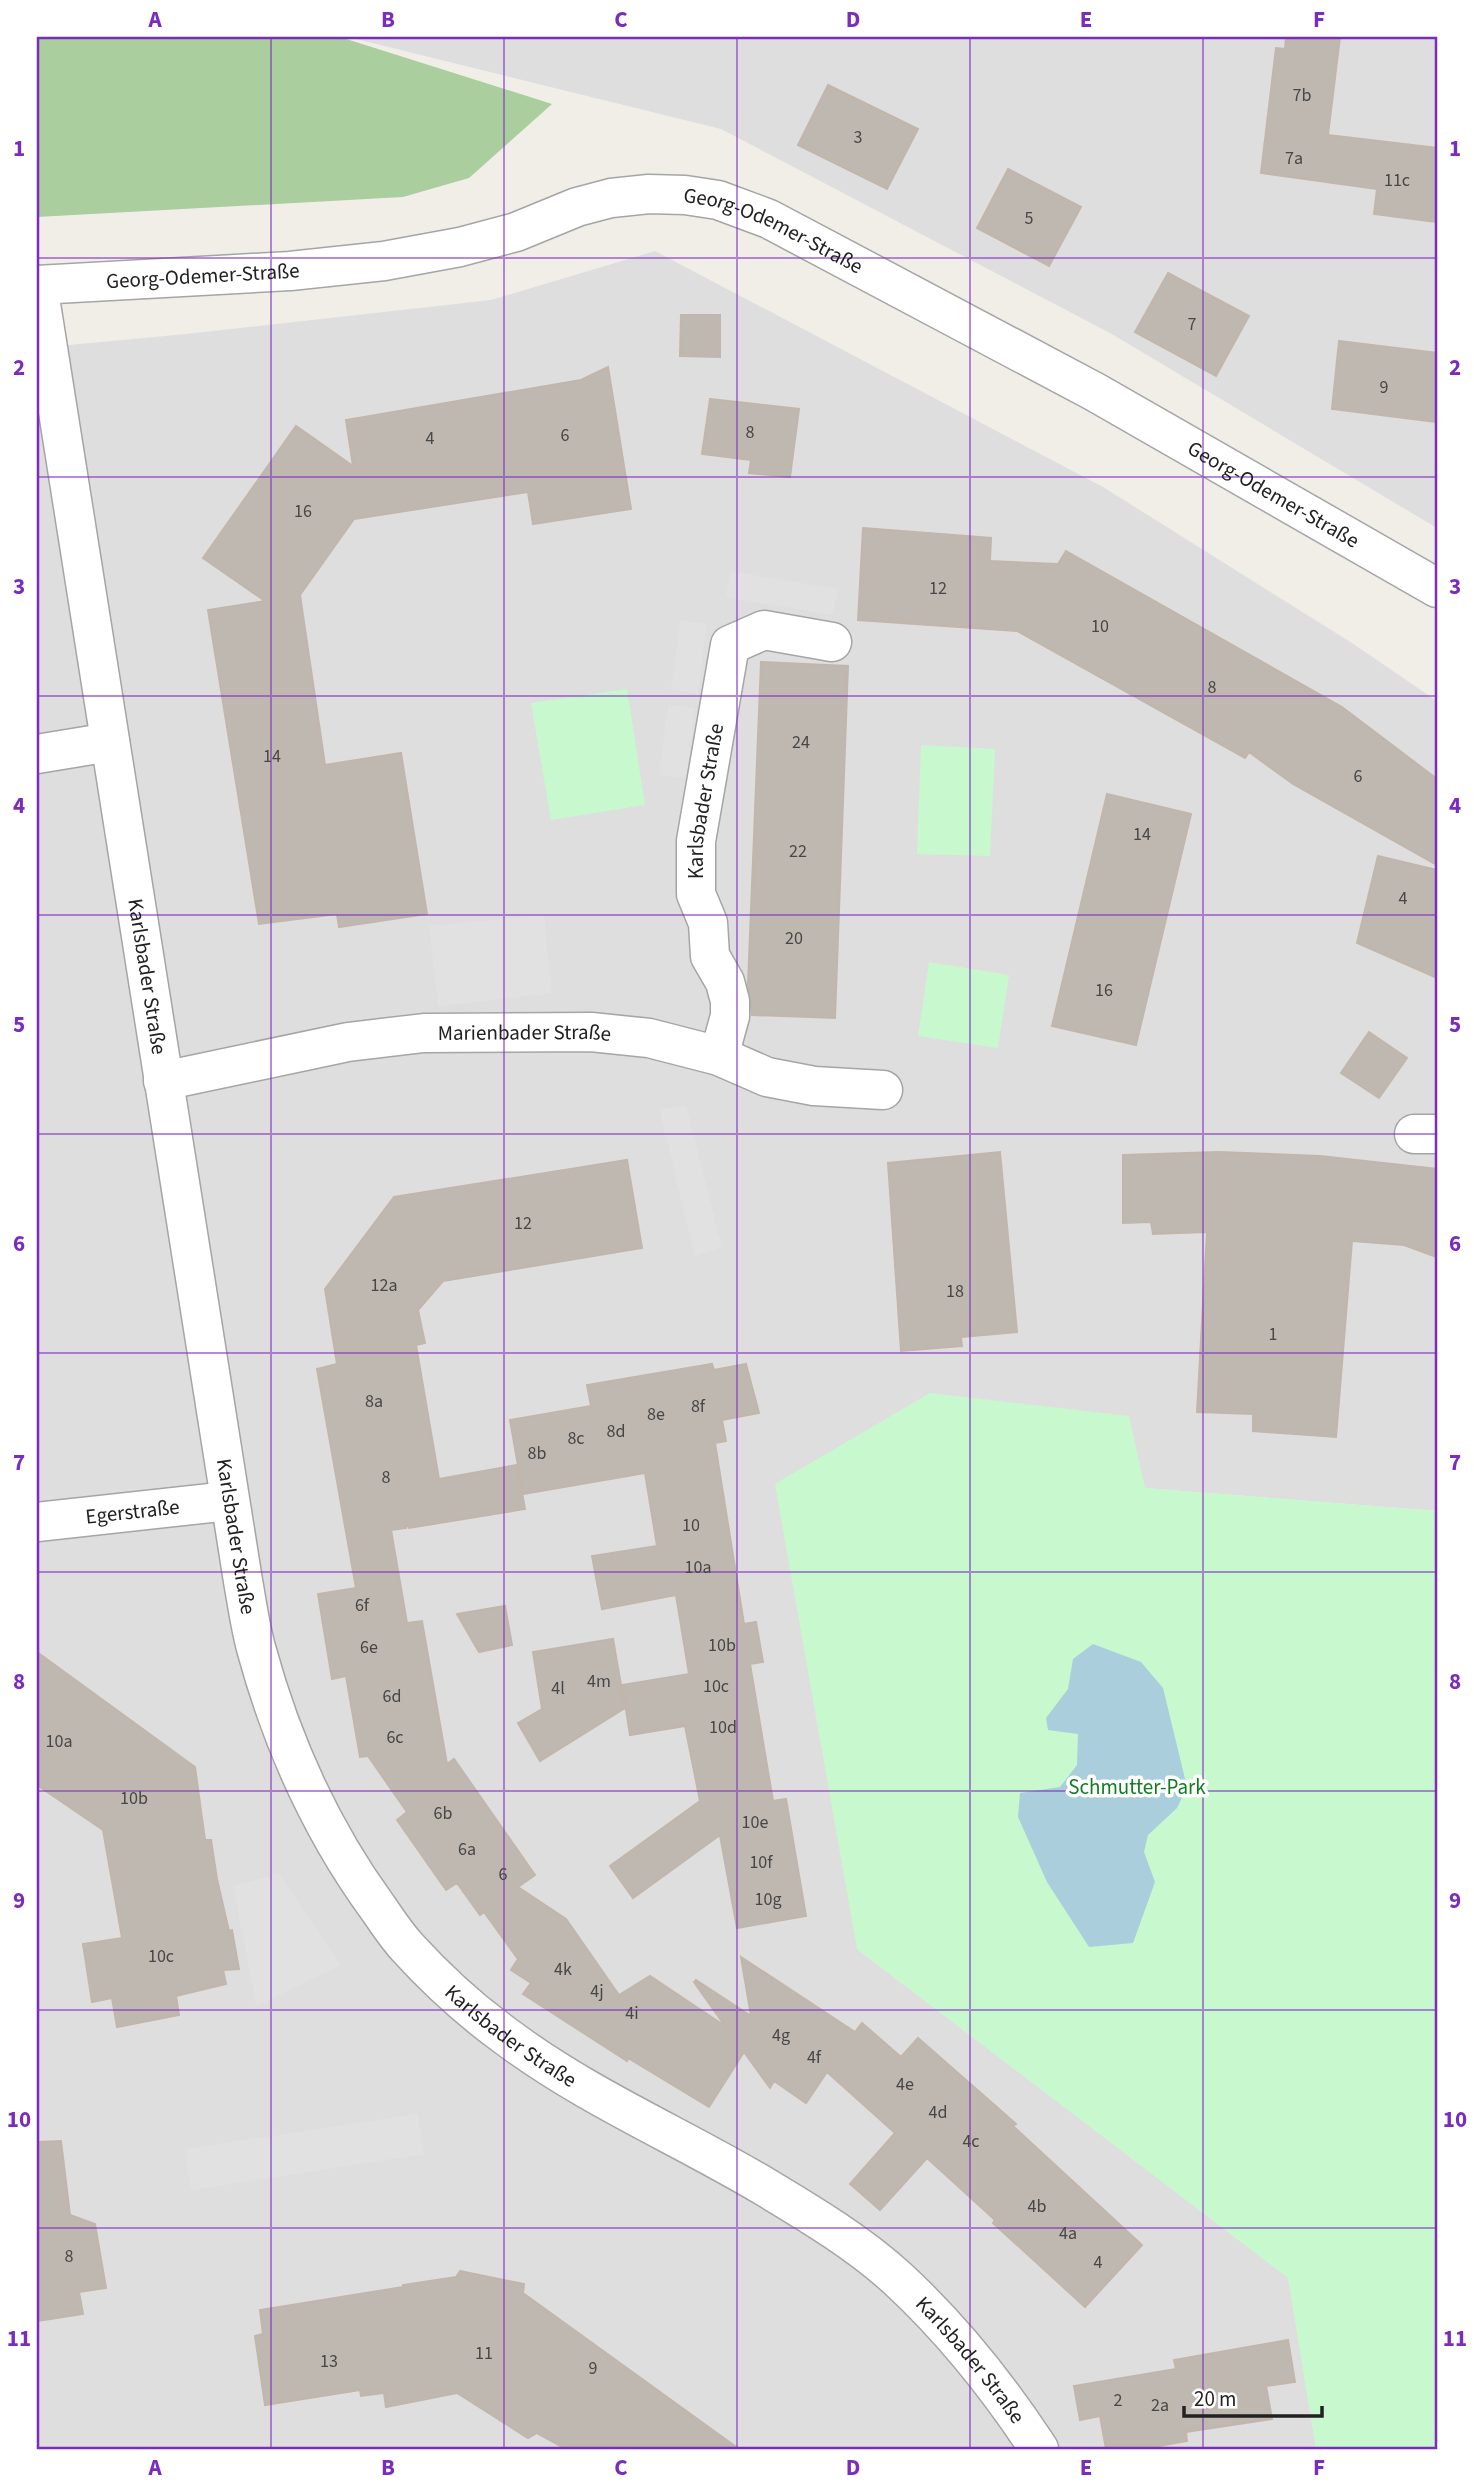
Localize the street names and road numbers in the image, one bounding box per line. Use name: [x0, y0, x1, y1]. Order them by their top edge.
street label: Georg-Odemer-Straße: [681, 180, 868, 281]
street label: Georg-Odemer-Straße: [105, 255, 301, 296]
street label: Georg-Odemer-Straße: [1182, 433, 1365, 555]
street label: Karlsbader Straße: [681, 721, 731, 879]
street label: Karlsbader Straße: [120, 896, 174, 1057]
street label: Marienbader Straße: [438, 1017, 613, 1049]
street label: Karlsbader Straße: [209, 1456, 263, 1617]
street label: Egerstraße: [84, 1492, 181, 1532]
street label: Karlsbader Straße: [438, 1977, 582, 2095]
street label: Karlsbader Straße: [909, 2289, 1032, 2430]

